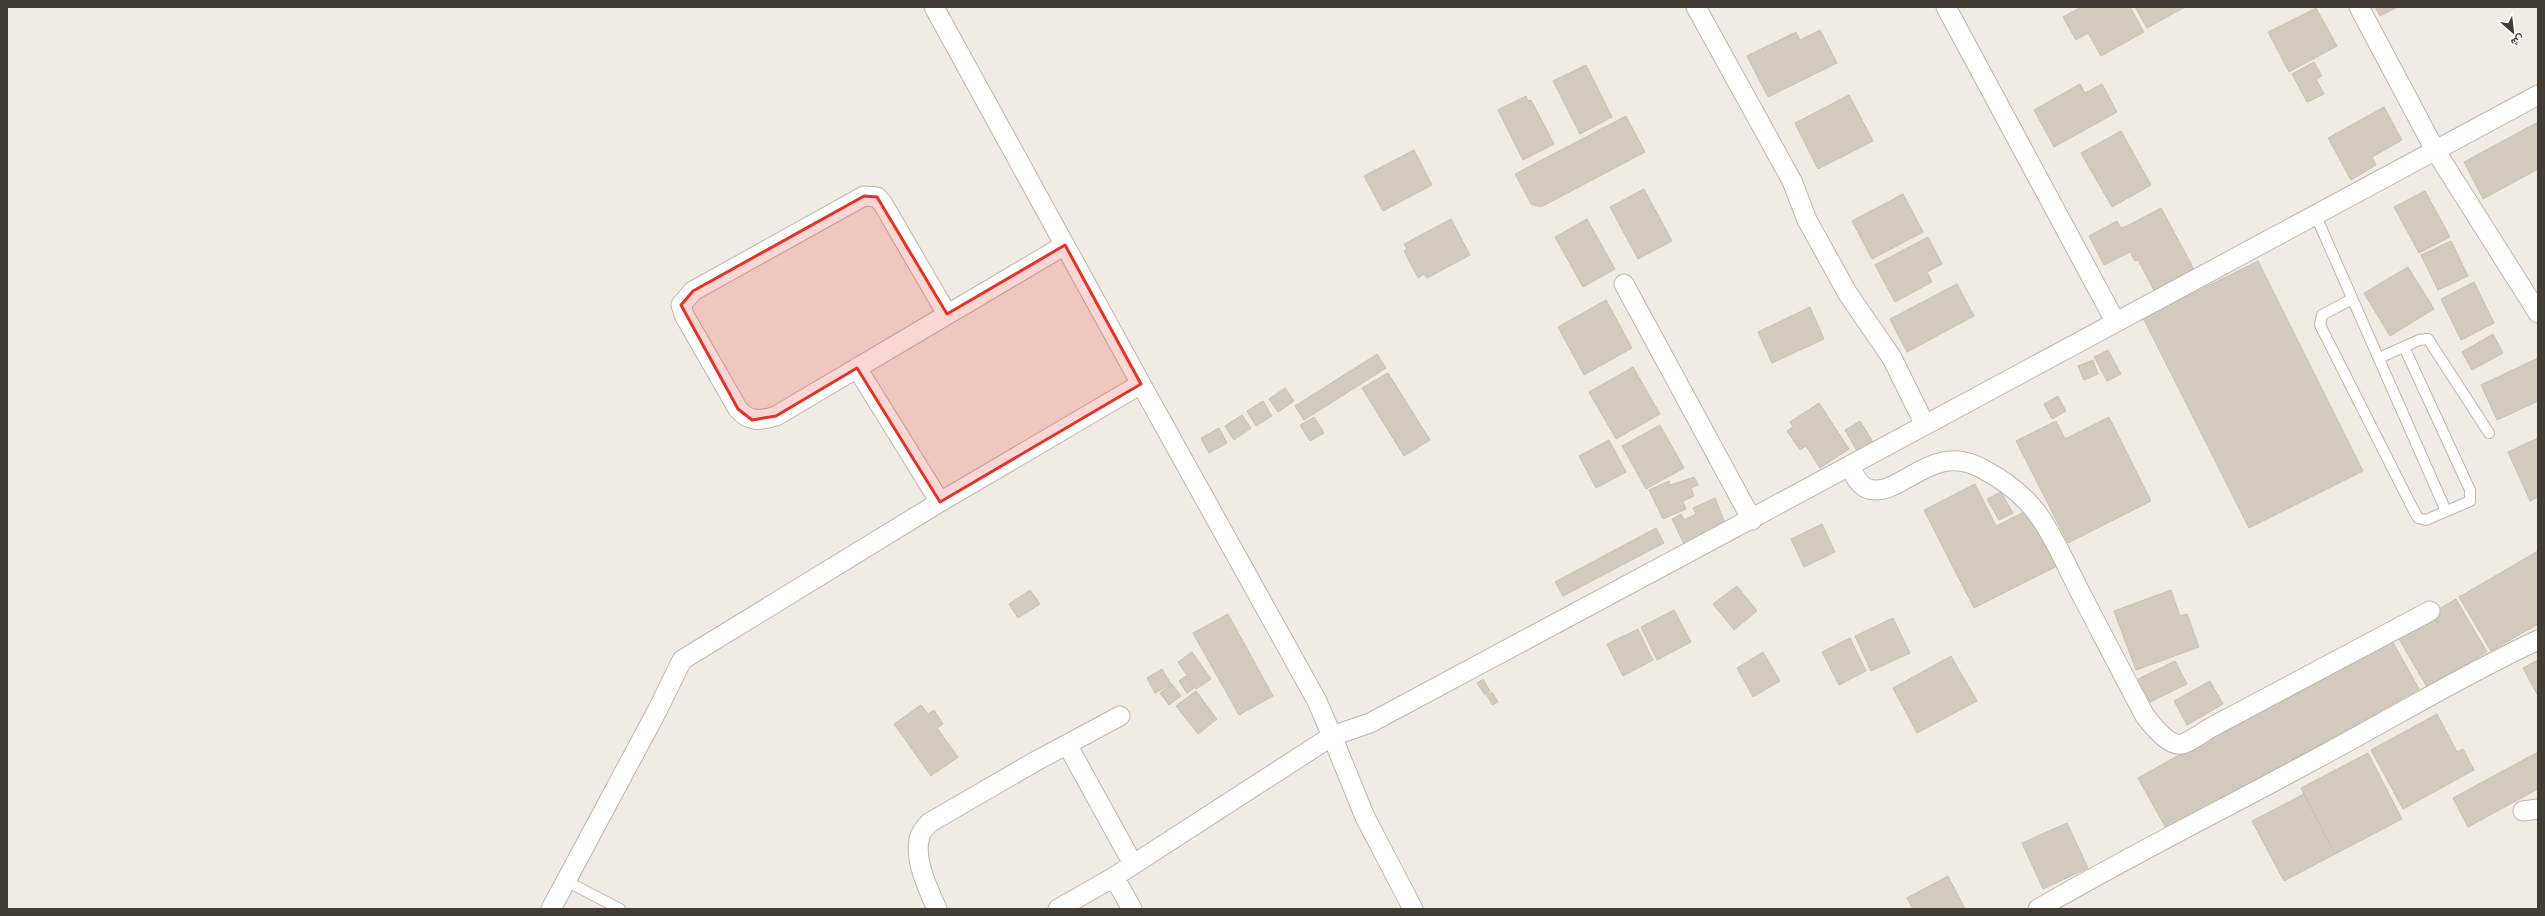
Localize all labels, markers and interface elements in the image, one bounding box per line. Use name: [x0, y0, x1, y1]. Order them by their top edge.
north arrow: [2493, 12, 2533, 52]
text: ش: [2509, 32, 2526, 49]

